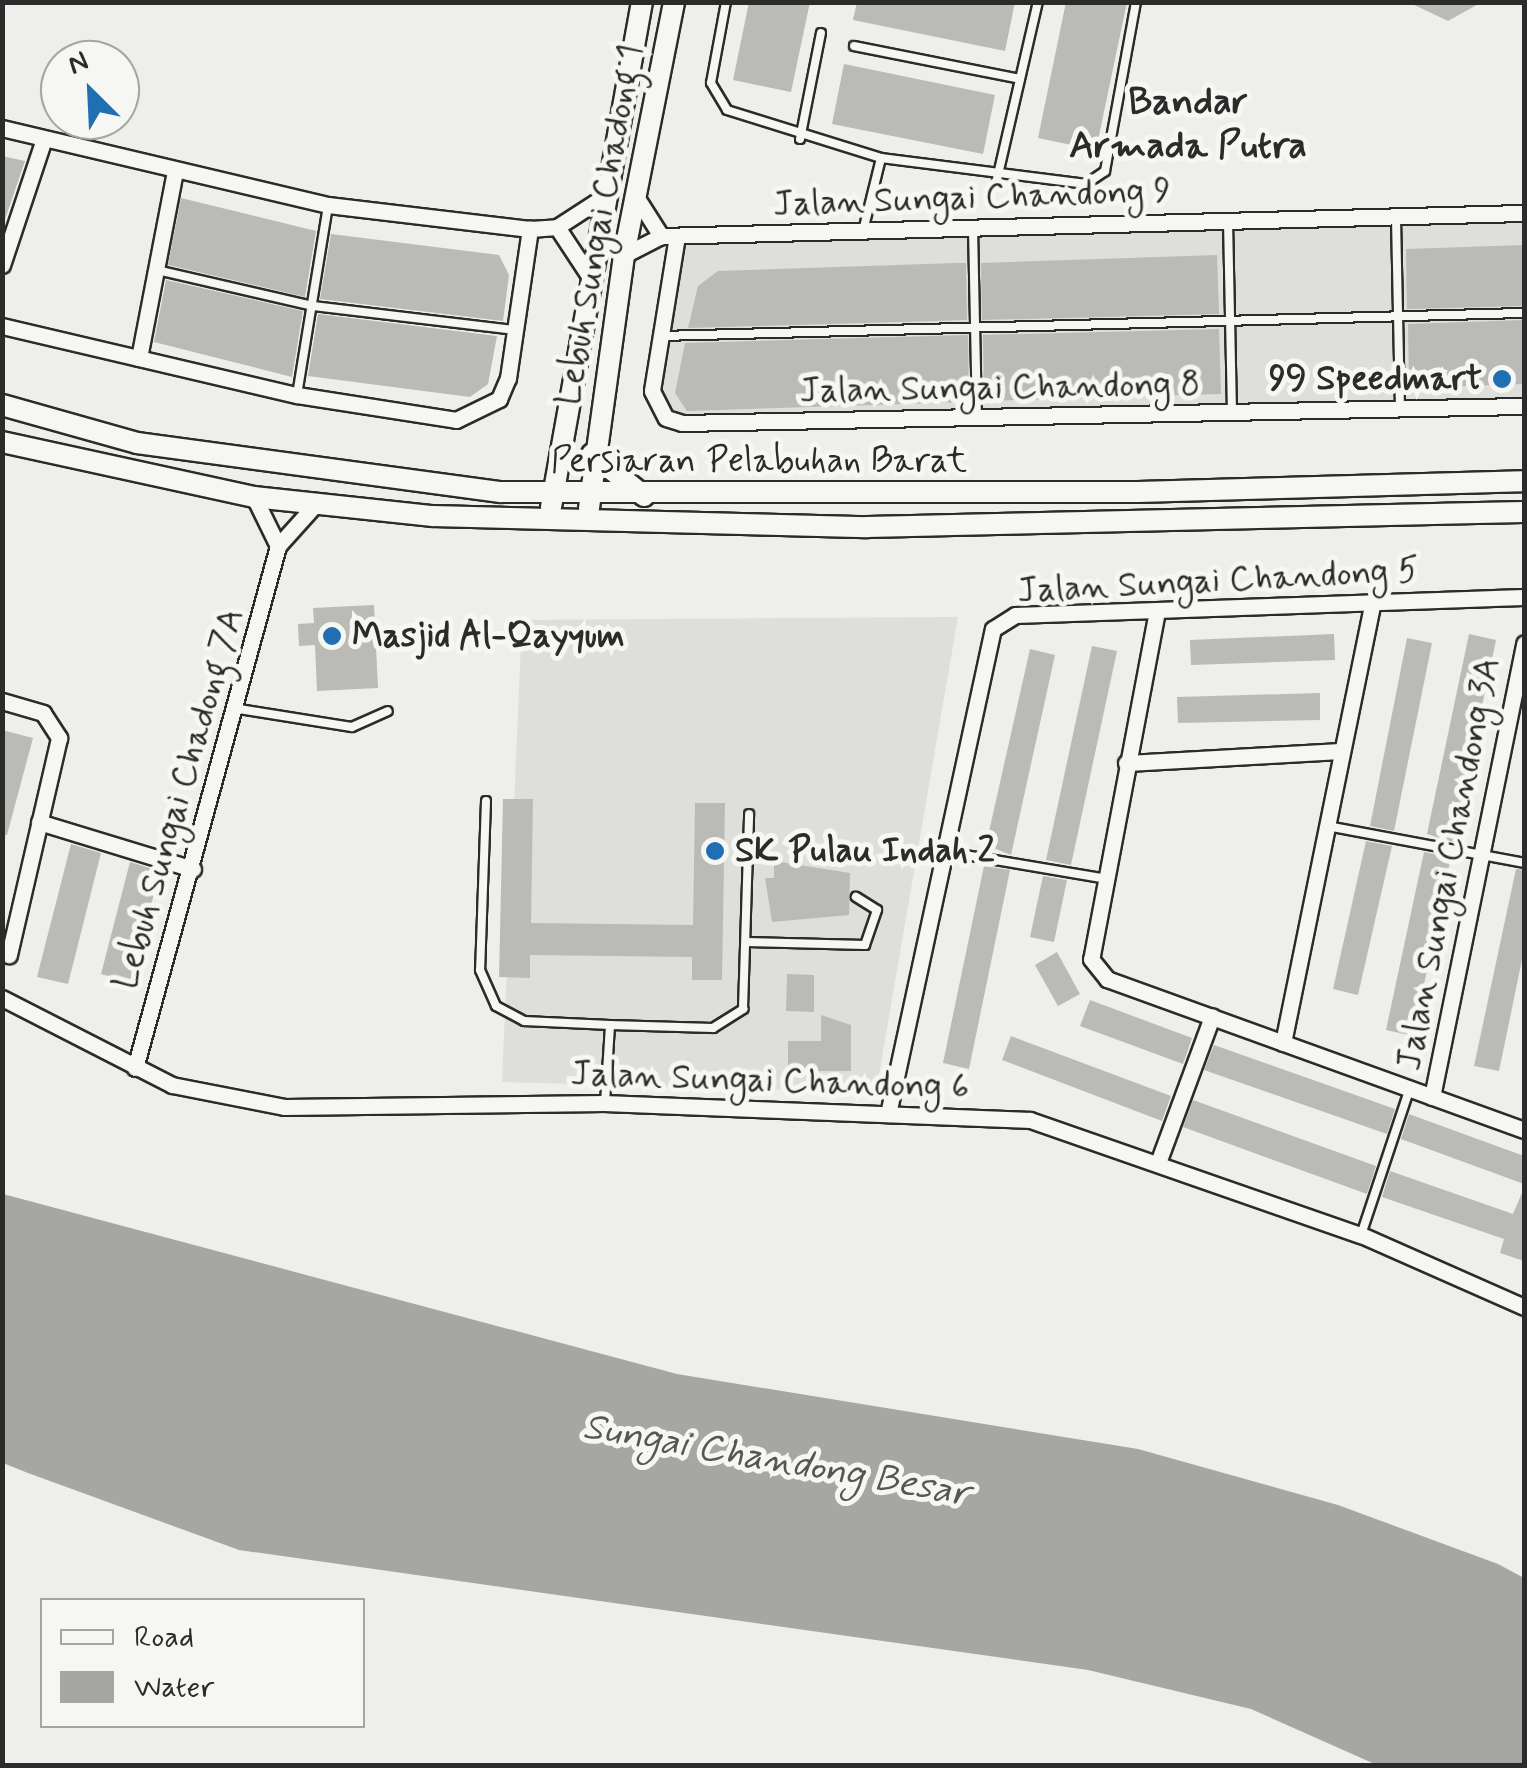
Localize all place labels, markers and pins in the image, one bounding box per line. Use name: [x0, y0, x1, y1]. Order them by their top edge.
place label: 99 Speedmart: [1269, 358, 1482, 400]
marker: 99 Speedmart: [1491, 368, 1513, 390]
place label: Masjid Al-Qayyum: [352, 615, 625, 657]
marker: Masjid Al-Qayyum: [321, 625, 343, 647]
place label: SK Pulau Indah 2: [735, 830, 992, 872]
marker: SK Pulau Indah 2: [704, 840, 726, 862]

